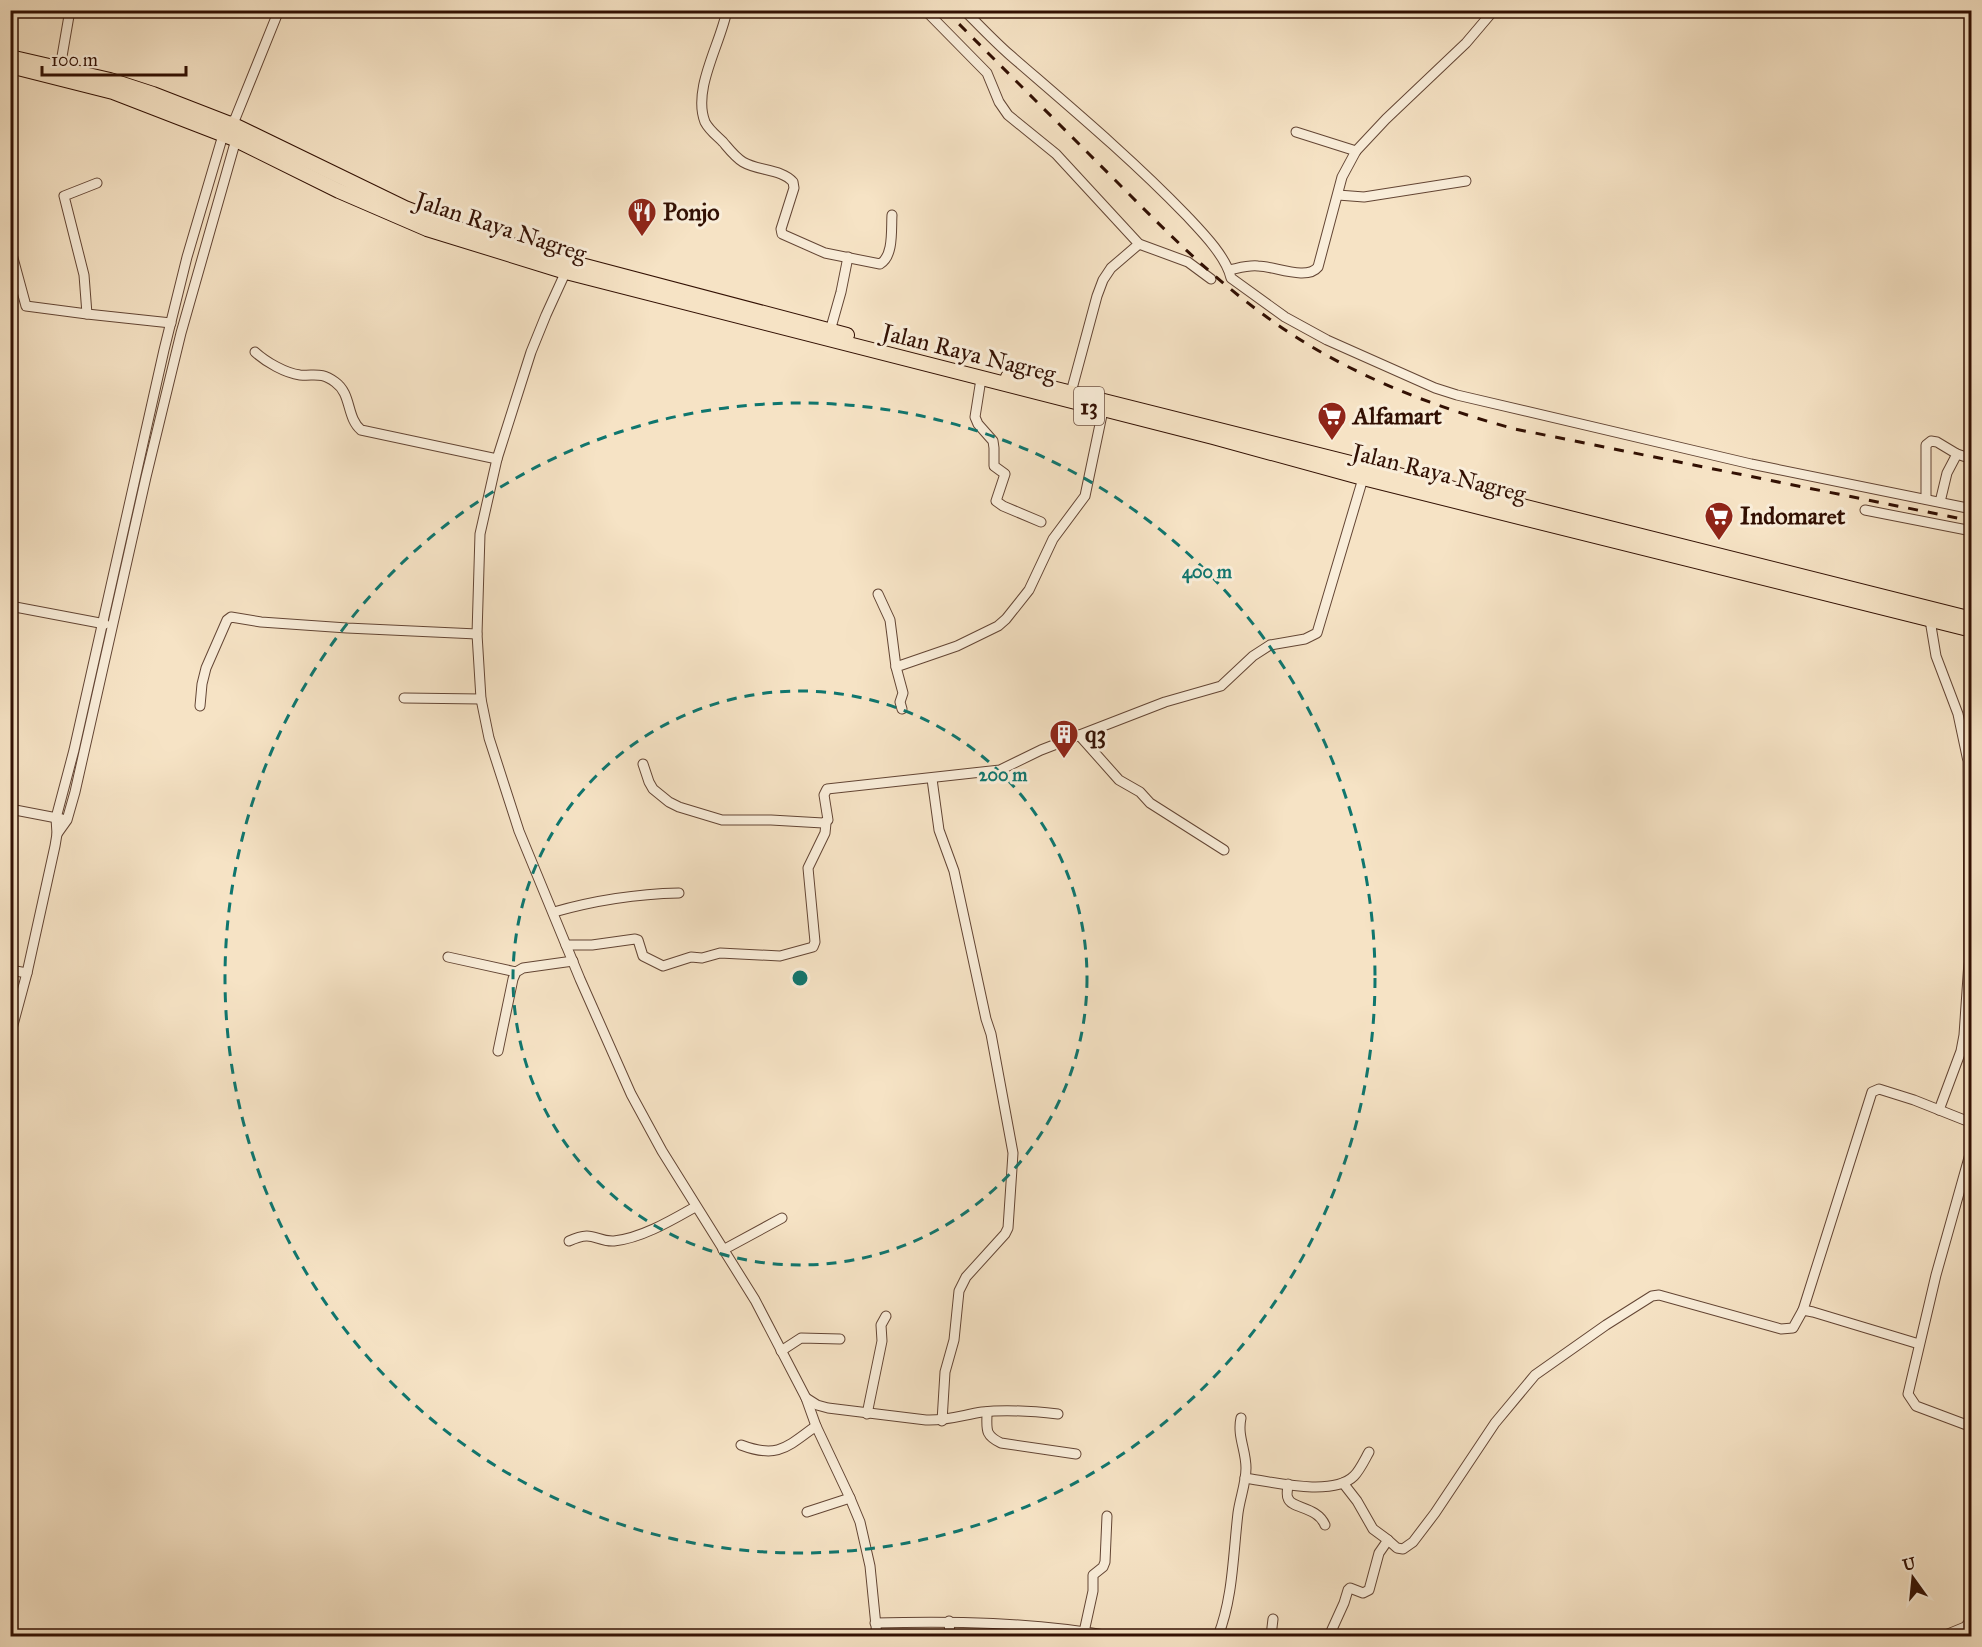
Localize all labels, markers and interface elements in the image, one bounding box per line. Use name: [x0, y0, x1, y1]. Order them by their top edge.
scale bar: [42, 39, 186, 77]
text: 100 m: [51, 49, 98, 71]
street label: Jalan Raya Nagreg: [409, 184, 591, 269]
restaurant icon: Ponjo: [626, 196, 658, 238]
place label: Ponjo: [663, 197, 720, 227]
street label: Jalan Raya Nagreg: [876, 316, 1060, 389]
road number: 13: [1074, 387, 1104, 425]
supermarket icon: Alfamart: [1316, 400, 1348, 442]
place label: Alfamart: [1351, 401, 1442, 431]
street label: Jalan Raya Nagreg: [1346, 436, 1530, 509]
supermarket icon: Indomaret: [1703, 500, 1735, 542]
place label: Indomaret: [1740, 501, 1846, 531]
text: 400 m: [1182, 561, 1233, 584]
building icon: q3: [1048, 718, 1080, 760]
place label: q3: [1085, 719, 1106, 749]
text: 200 m: [979, 764, 1028, 786]
centre of rings: [790, 968, 810, 988]
north arrow: [1883, 1548, 1943, 1608]
text: U: [1901, 1553, 1918, 1575]

